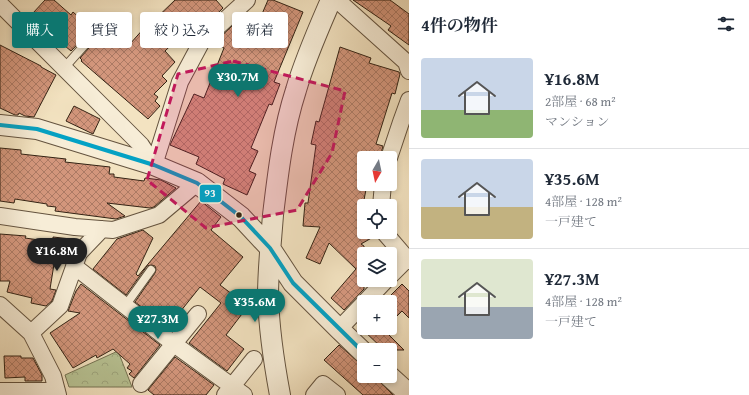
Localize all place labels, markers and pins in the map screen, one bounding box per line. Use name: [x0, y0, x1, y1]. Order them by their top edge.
pin: ¥30.7M: [205, 64, 271, 98]
unlabelled marker: [234, 210, 244, 220]
pin: ¥16.8M: [24, 238, 90, 272]
pin: ¥35.6M: [222, 289, 288, 323]
pin: ¥27.3M: [125, 306, 191, 340]

